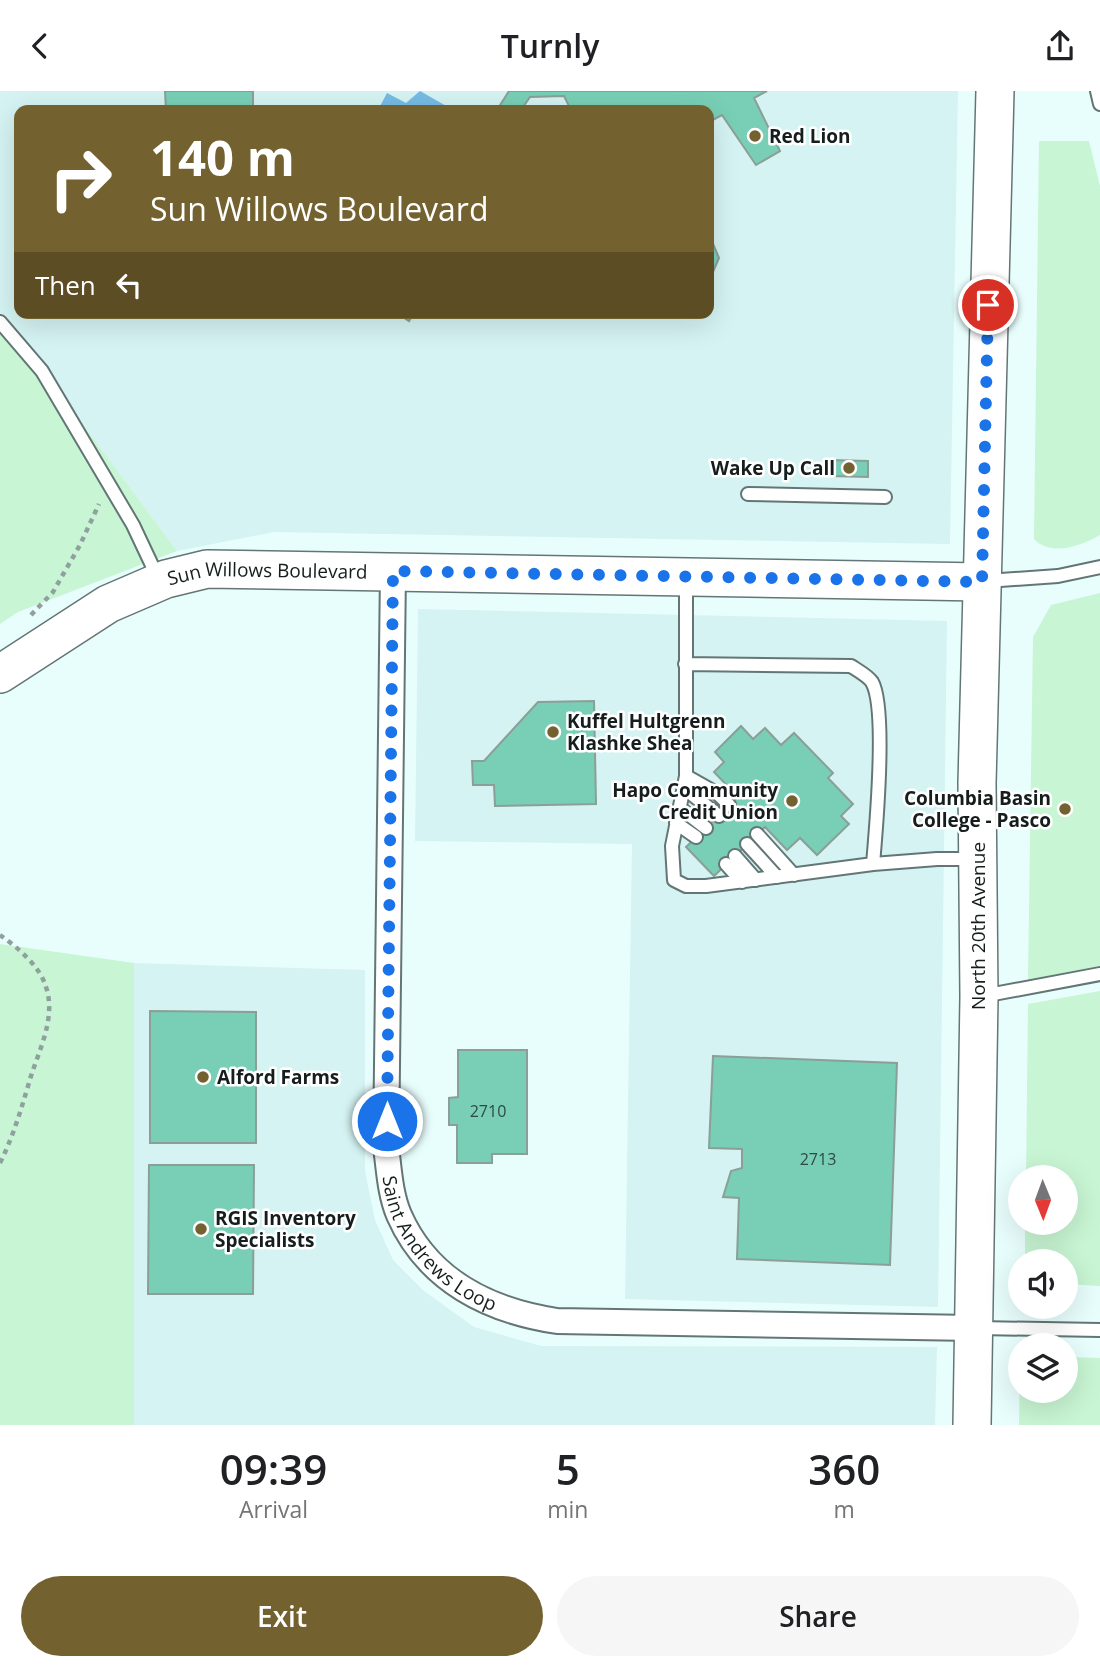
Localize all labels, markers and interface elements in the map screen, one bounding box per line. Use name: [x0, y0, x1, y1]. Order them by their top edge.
text: Turnly: [501, 24, 599, 67]
icon: back: [21, 27, 59, 65]
icon: share: [1041, 27, 1079, 65]
place label: Red Lion: [769, 123, 851, 149]
text: 140 m: [150, 124, 295, 190]
marker: Red Lion: [747, 128, 763, 144]
icon: right: [35, 133, 126, 224]
text: Sun Willows Boulevard: [150, 187, 489, 230]
icon: left: [110, 266, 148, 304]
text: Then: [35, 267, 96, 303]
pin: [958, 275, 1018, 335]
icon: arrive: [969, 286, 1007, 324]
place label: Wake Up Call: [711, 455, 835, 481]
marker: Wake Up Call: [841, 460, 857, 476]
street label: Sun Willows Boulevard: [164, 556, 368, 591]
place label: Kuffel Hultgrenn Klashke Shea: [567, 708, 725, 756]
marker: Kuffel Hultgrenn Klashke Shea: [545, 724, 561, 740]
place label: Hapo Community Credit Union: [612, 777, 778, 825]
place label: Columbia Basin College - Pasco: [904, 785, 1051, 833]
marker: Hapo Community Credit Union: [784, 793, 800, 809]
marker: Columbia Basin College - Pasco: [1057, 801, 1073, 817]
street label: North 20th Avenue: [965, 842, 991, 1010]
place label: Alford Farms: [217, 1064, 339, 1090]
marker: Alford Farms: [195, 1069, 211, 1085]
position arrow: [350, 1084, 424, 1158]
house number: 2710: [470, 1100, 506, 1122]
house number: 2713: [800, 1148, 836, 1170]
north arrow: [1008, 1165, 1078, 1235]
map controls: [1008, 1165, 1078, 1403]
street label: Saint Andrews Loop: [377, 1174, 501, 1317]
place label: RGIS Inventory Specialists: [215, 1205, 356, 1253]
marker: RGIS Inventory Specialists: [193, 1221, 209, 1237]
button: sound: [1008, 1249, 1078, 1319]
button: layers: [1008, 1333, 1078, 1403]
text: 09:39: [220, 1440, 327, 1497]
text: 5: [556, 1440, 580, 1497]
text: 360: [808, 1440, 880, 1497]
text: Arrival: [239, 1493, 308, 1525]
text: min: [547, 1493, 588, 1525]
text: m: [834, 1493, 855, 1525]
button: Exit: [21, 1576, 543, 1656]
button: Share: [557, 1576, 1079, 1656]

